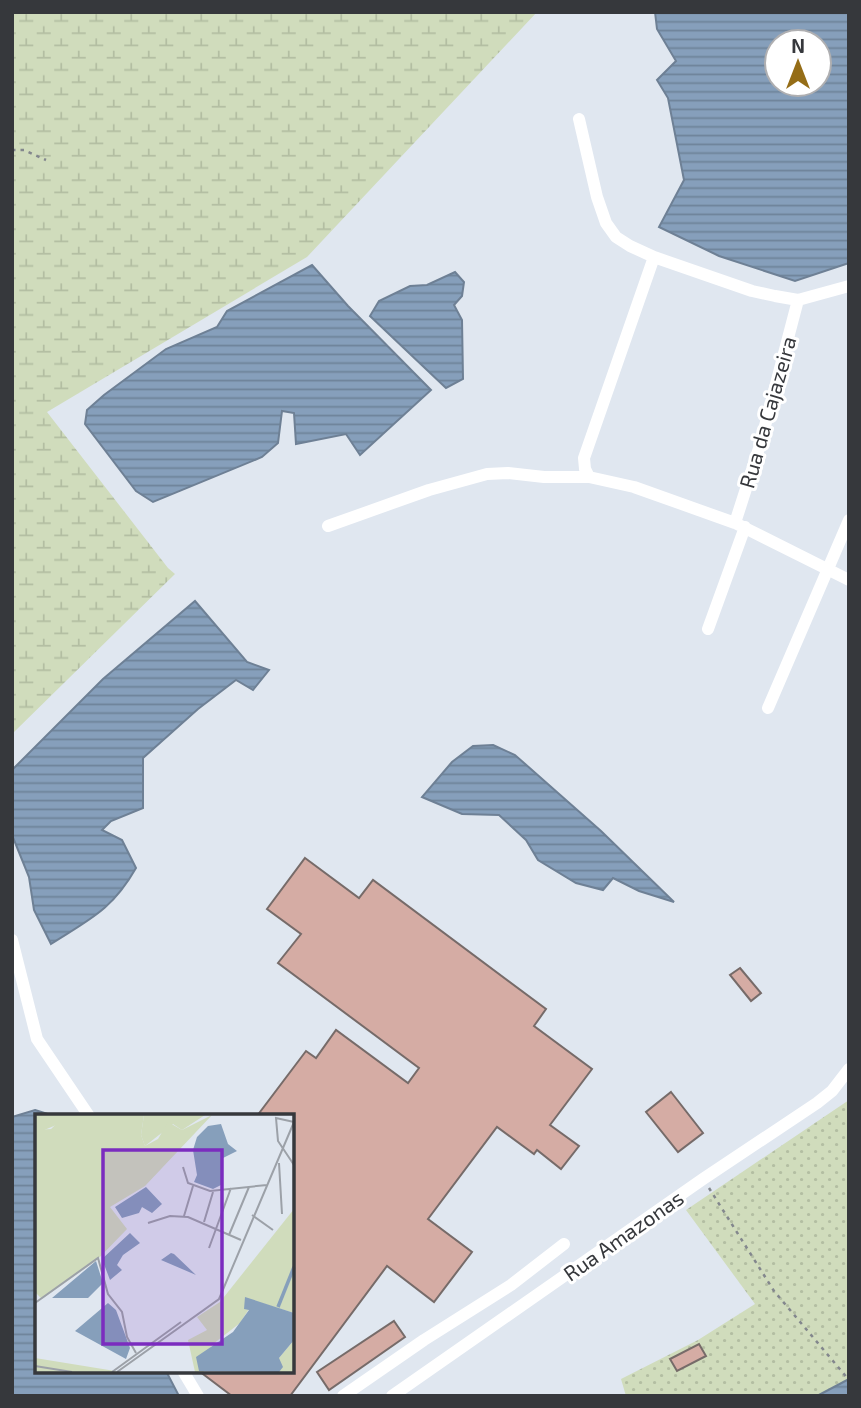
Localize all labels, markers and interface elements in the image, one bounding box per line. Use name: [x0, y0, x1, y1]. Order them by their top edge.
north arrow: [763, 28, 833, 98]
text: N: [791, 34, 805, 57]
street label: Rua da Cajazeira: [733, 333, 802, 491]
inset map: [35, 1114, 294, 1373]
street label: Rua Amazonas: [558, 1184, 688, 1286]

